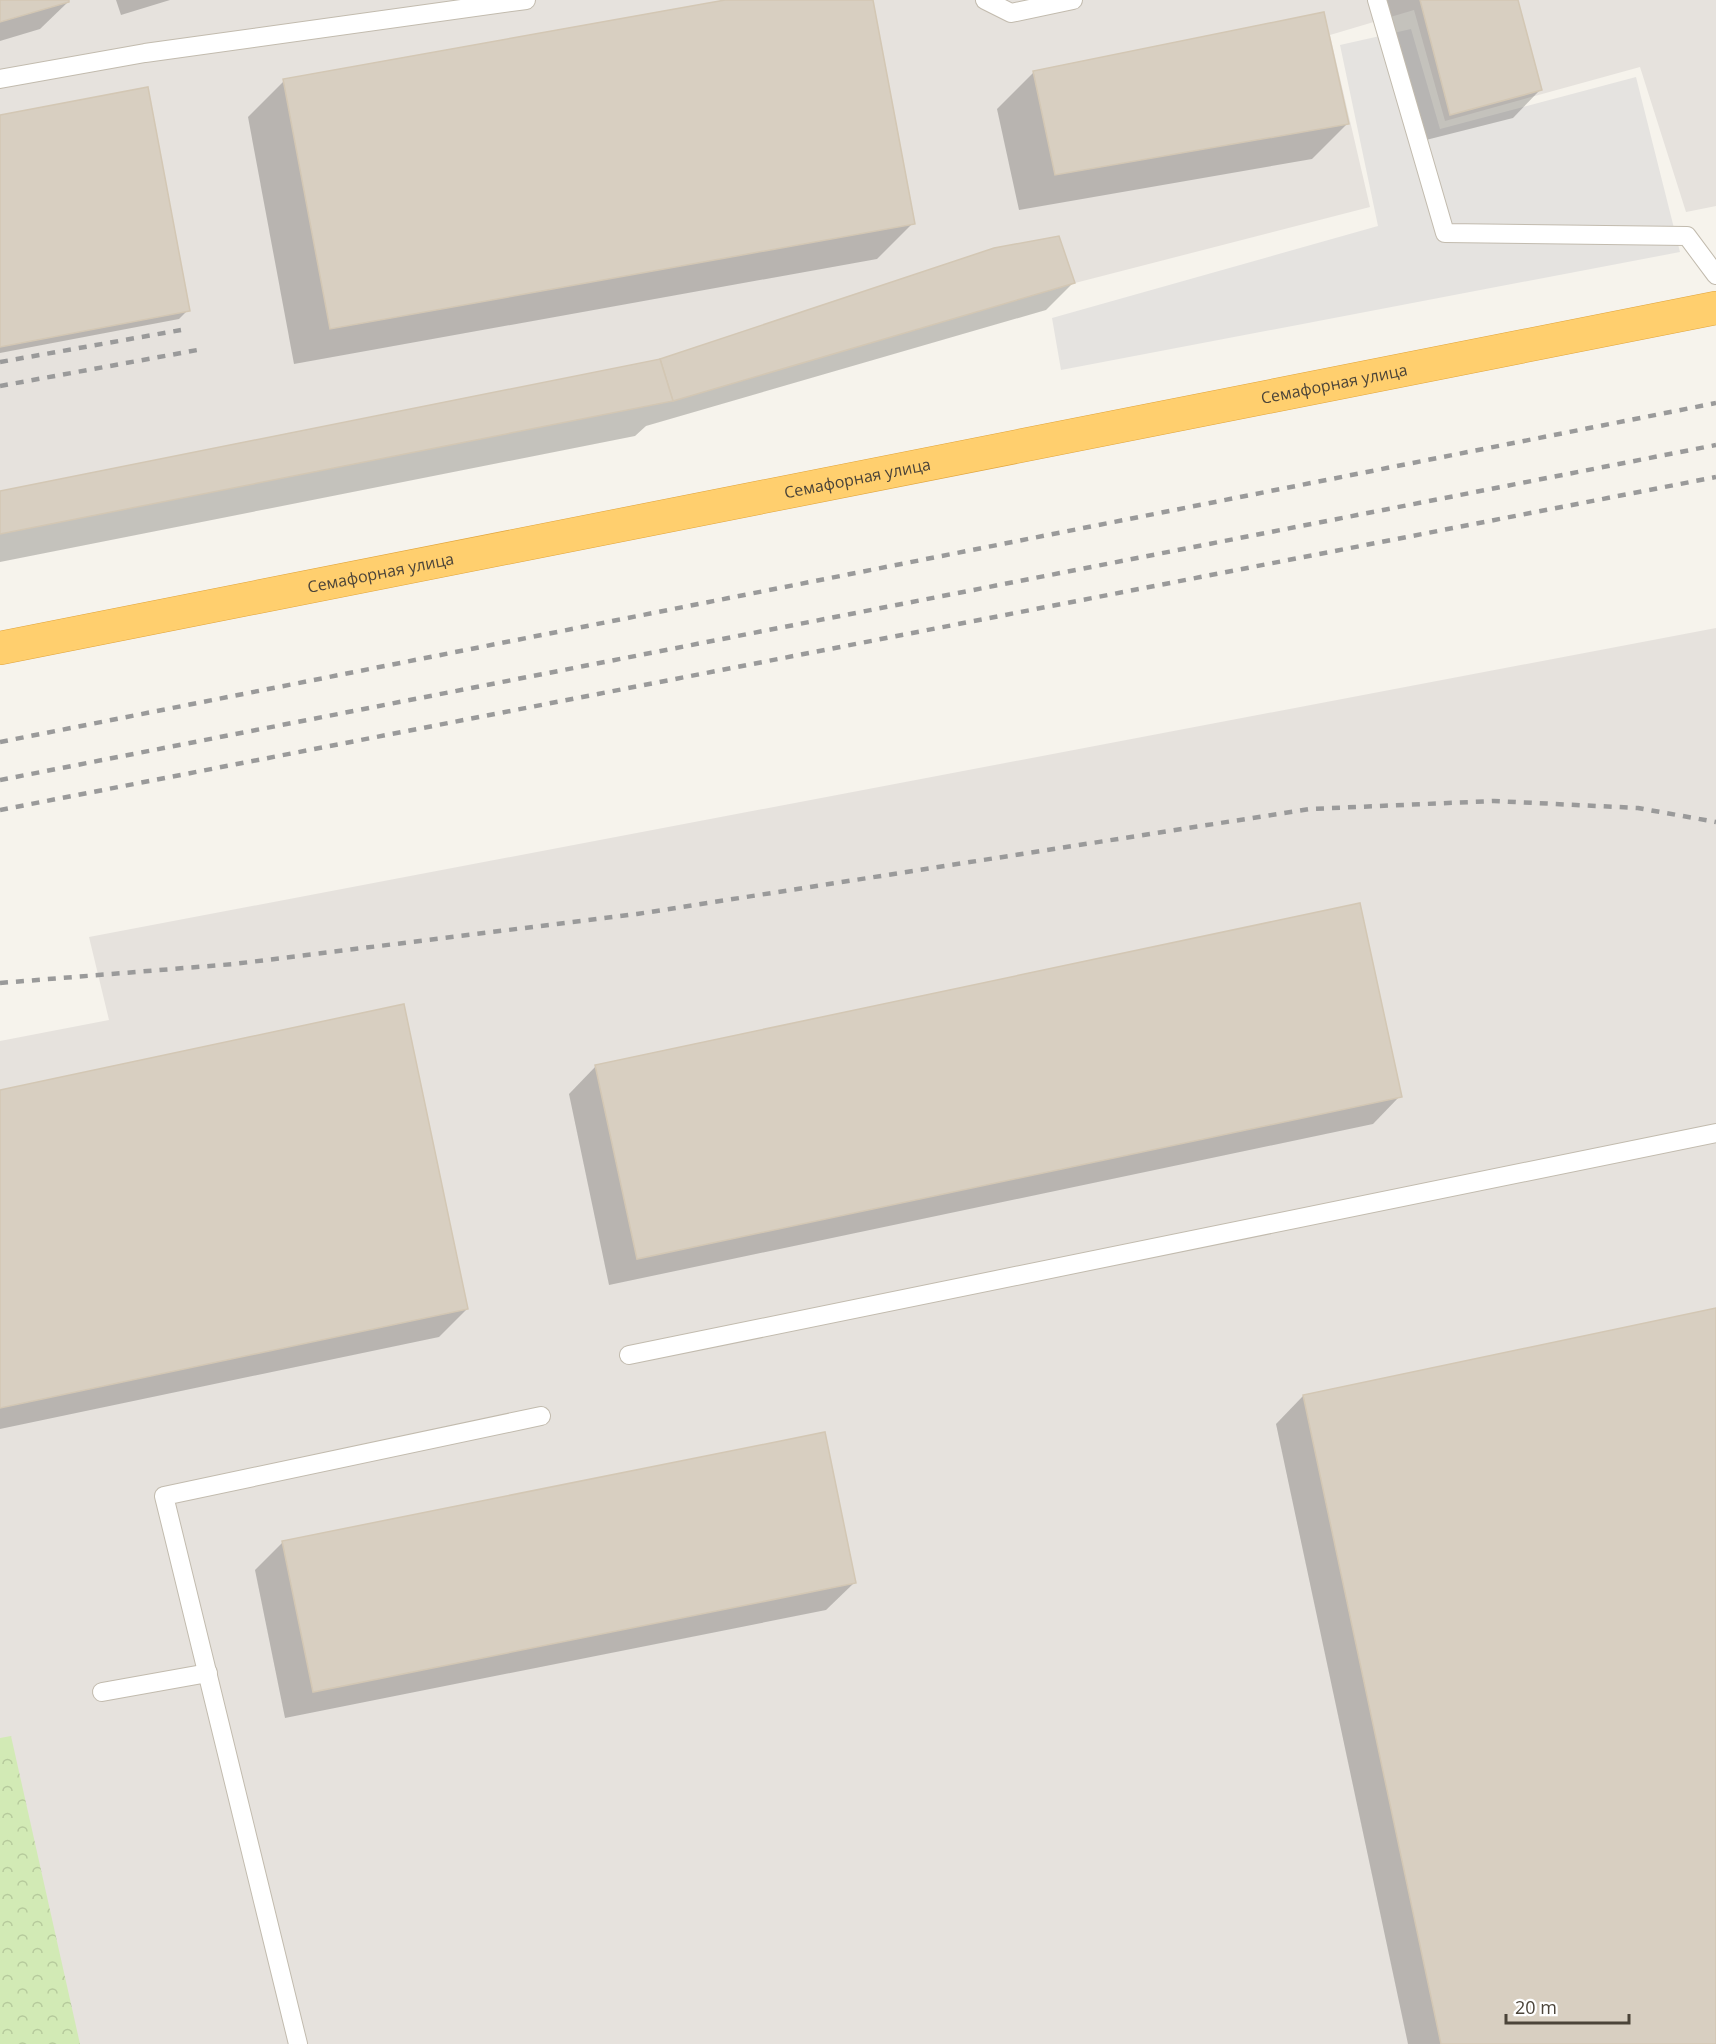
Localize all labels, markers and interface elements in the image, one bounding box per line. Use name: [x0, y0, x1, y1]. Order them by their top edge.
street label: Семафорная улица: [1259, 358, 1409, 409]
street label: Семафорная улица: [782, 453, 932, 503]
street label: Семафорная улица: [305, 547, 456, 598]
scale bar: [1506, 1987, 1629, 2025]
text: 20 m: [1515, 1995, 1557, 2019]

